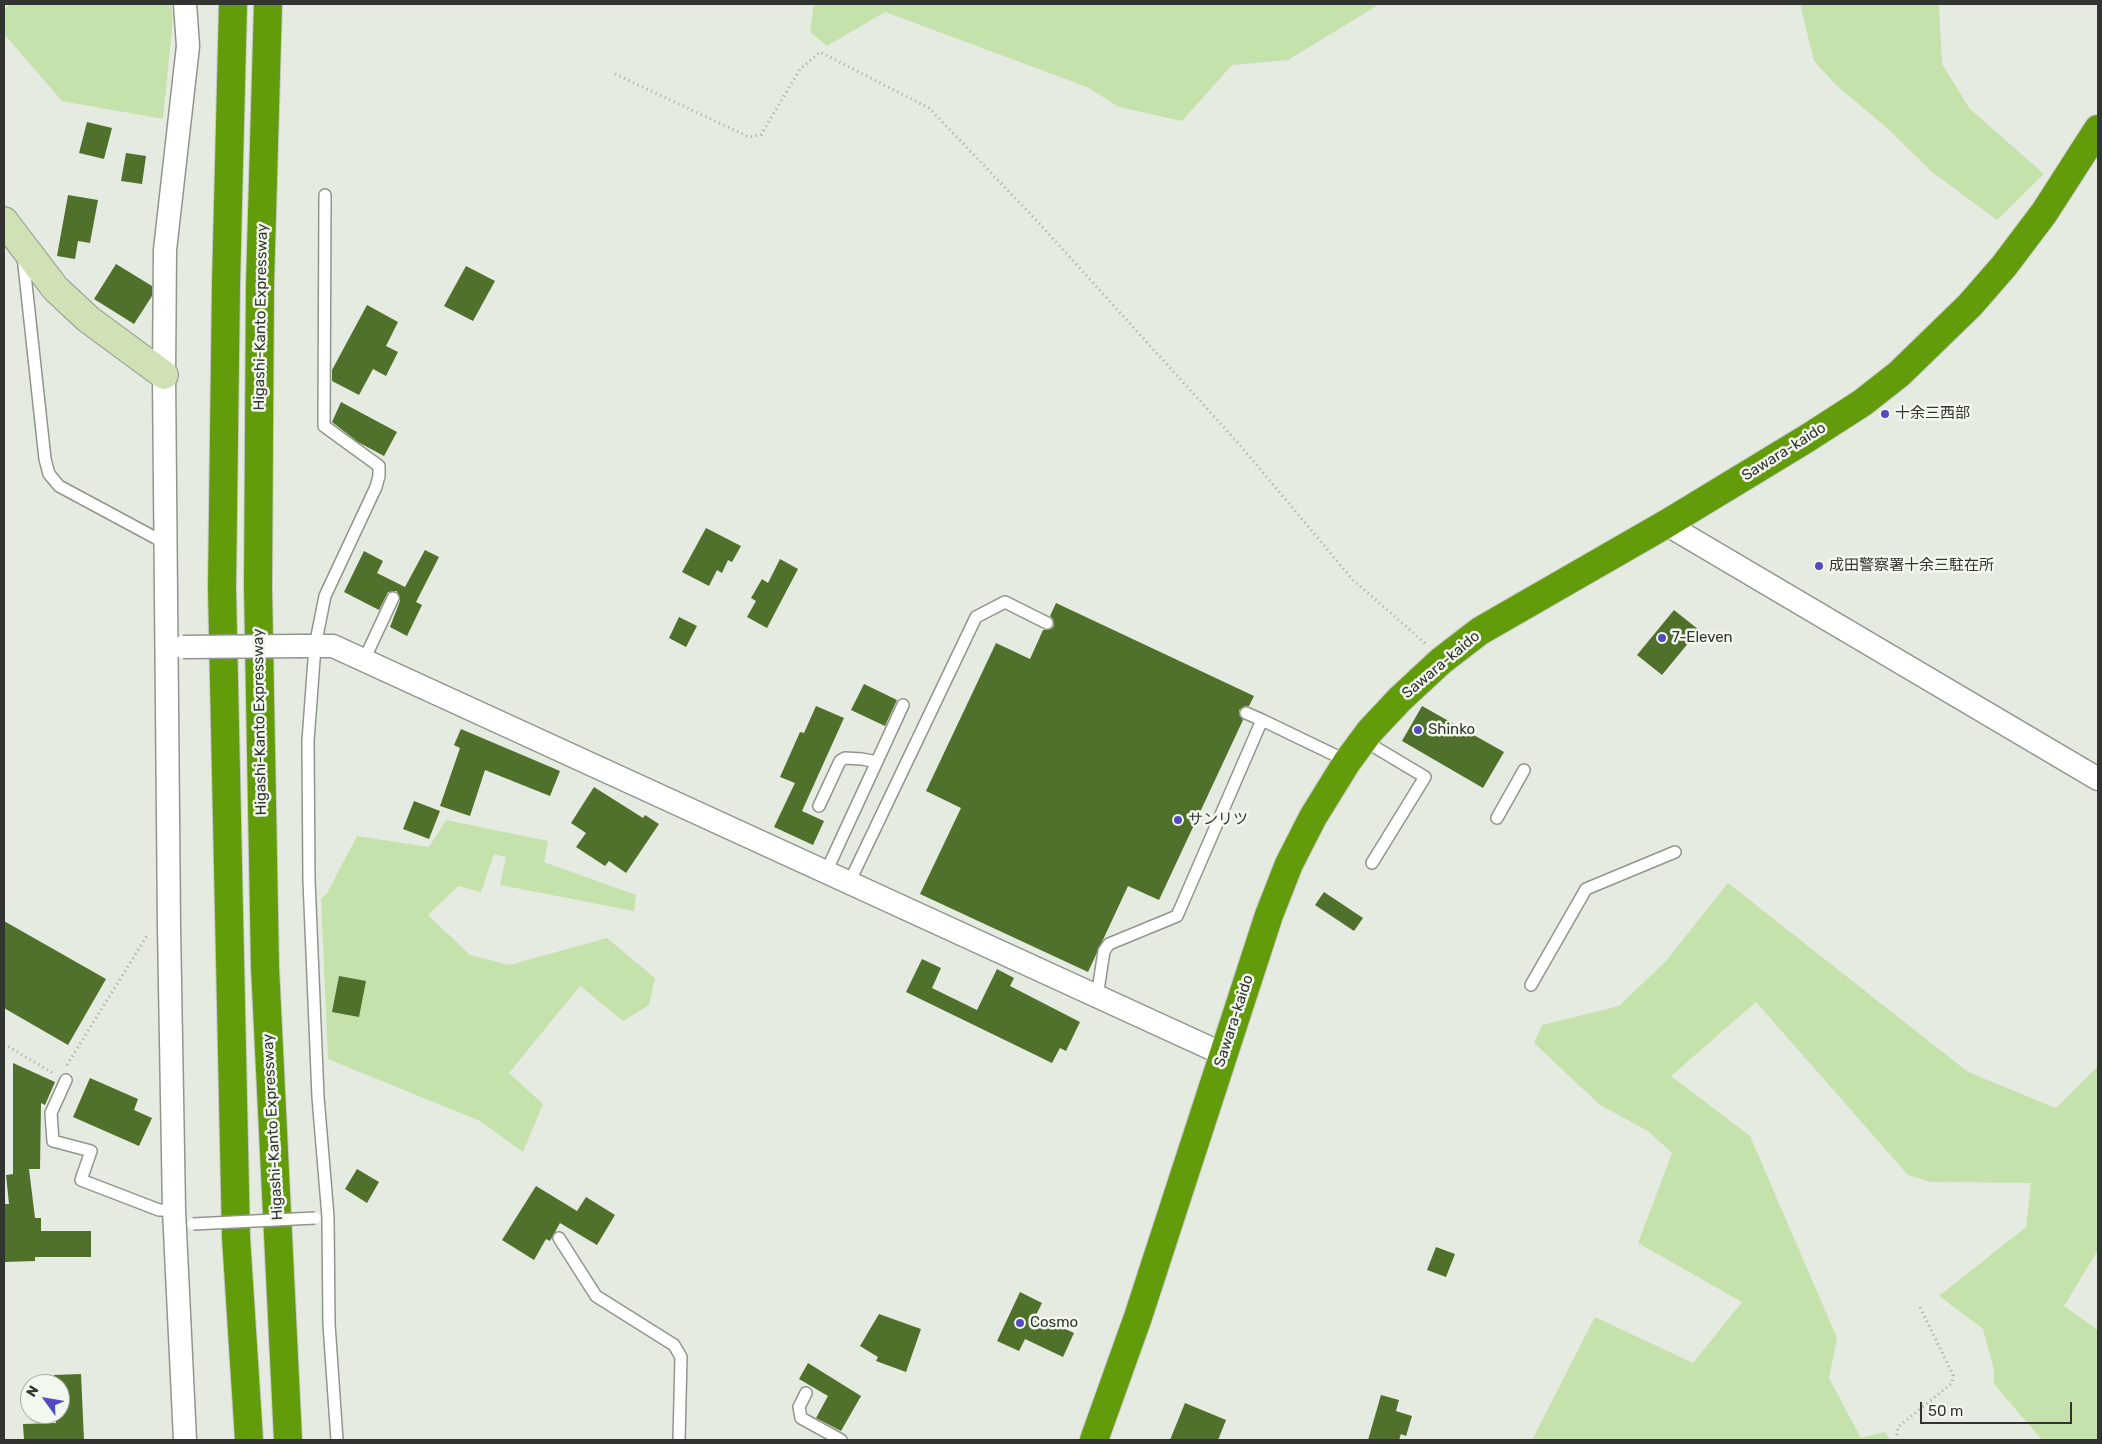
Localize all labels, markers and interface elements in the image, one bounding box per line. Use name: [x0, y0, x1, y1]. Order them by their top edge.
street label: Higashi-Kanto Expressway: [250, 223, 272, 411]
place label: 十余三西部: [1895, 405, 1970, 423]
marker: 十余三西部: [1879, 408, 1891, 420]
street label: Sawara-kaido: [1739, 419, 1829, 485]
place label: 成田警察署十余三駐在所: [1829, 557, 1994, 575]
marker: 成田警察署十余三駐在所: [1813, 560, 1825, 572]
street label: Sawara-kaido: [1399, 627, 1483, 703]
street label: Higashi-Kanto Expressway: [249, 628, 271, 816]
place label: 7-Eleven: [1672, 629, 1733, 647]
marker: 7-Eleven: [1656, 632, 1668, 644]
place label: Shinko: [1428, 721, 1475, 739]
marker: Shinko: [1412, 724, 1424, 736]
place label: サンリツ: [1188, 811, 1248, 829]
marker: サンリツ: [1172, 814, 1184, 826]
street label: Sawara-kaido: [1211, 973, 1257, 1069]
street label: Higashi-Kanto Expressway: [259, 1033, 287, 1221]
place label: Cosmo: [1030, 1314, 1078, 1332]
marker: Cosmo: [1014, 1317, 1026, 1329]
north arrow: [20, 1374, 70, 1424]
text: N: [23, 1383, 43, 1400]
scale bar: [1922, 1392, 2074, 1424]
text: 50 m: [1928, 1402, 1963, 1420]

